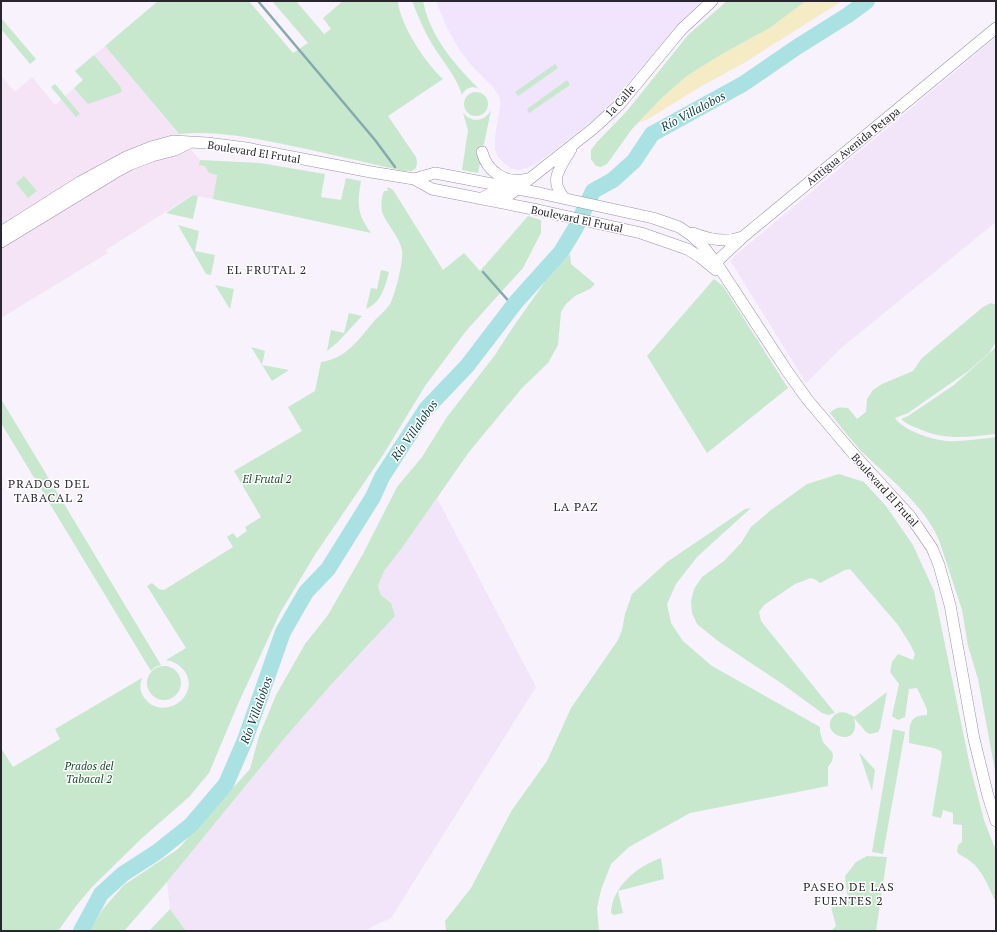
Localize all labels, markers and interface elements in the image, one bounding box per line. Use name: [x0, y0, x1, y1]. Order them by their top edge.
street label: 1a Calle: [602, 82, 639, 120]
water label: Río Villalobos: [657, 88, 728, 135]
street label: Antigua Avenida Petapa: [803, 104, 903, 188]
street label: Boulevard El Frutal: [207, 138, 301, 166]
street label: Boulevard El Frutal: [530, 202, 624, 236]
district label: EL FRUTAL 2: [227, 262, 307, 277]
water label: Río Villalobos: [387, 397, 440, 464]
street label: Boulevard El Frutal: [848, 450, 922, 530]
park label: El Frutal 2: [241, 472, 292, 486]
district label: PRADOS DEL TABACAL 2: [8, 476, 90, 505]
district label: LA PAZ: [553, 499, 599, 514]
water label: Río Villalobos: [236, 674, 275, 747]
park label: Prados del Tabacal 2: [63, 759, 114, 786]
district label: PASEO DE LAS FUENTES 2: [803, 879, 895, 908]

